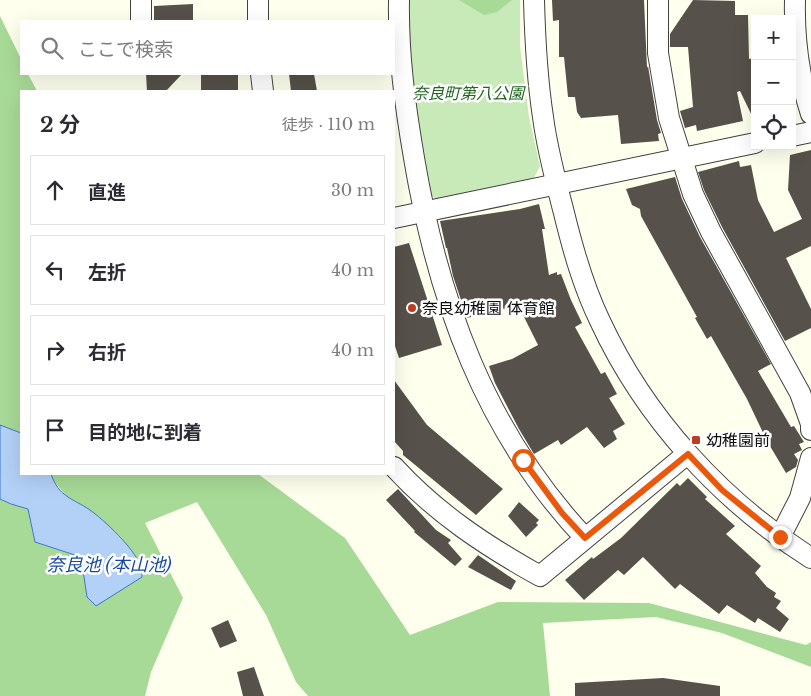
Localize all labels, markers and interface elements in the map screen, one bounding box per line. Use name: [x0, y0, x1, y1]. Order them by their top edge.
map controls: [751, 15, 796, 150]
button: +: [751, 15, 796, 60]
search box: [20, 20, 395, 75]
icon: search: [38, 34, 66, 62]
text: ここで検索: [78, 38, 173, 61]
button: −: [751, 60, 796, 105]
park label: 奈良町第八公園: [412, 83, 526, 103]
button: locate: [751, 105, 796, 150]
text: 2 分: [40, 112, 80, 138]
text: 徒歩 · 110 m: [282, 114, 375, 134]
icon: ahead: [41, 176, 69, 204]
text: 30 m: [331, 180, 374, 200]
text: 直進: [88, 181, 126, 204]
icon: left: [41, 256, 69, 284]
text: 40 m: [331, 260, 374, 280]
text: 左折: [88, 261, 126, 284]
place label: 奈良幼稚園 体育館: [422, 298, 555, 318]
marker: 奈良幼稚園 体育館: [406, 302, 418, 314]
icon: right: [41, 336, 69, 364]
text: 40 m: [331, 340, 374, 360]
text: 右折: [88, 341, 126, 364]
icon: arrive: [41, 416, 69, 444]
text: 目的地に到着: [88, 421, 202, 444]
place label: 幼稚園前: [706, 430, 770, 450]
marker: 幼稚園前: [690, 434, 702, 446]
route start: [512, 449, 535, 472]
route end: [769, 526, 792, 549]
water label: 奈良池 (本山池): [46, 554, 172, 576]

